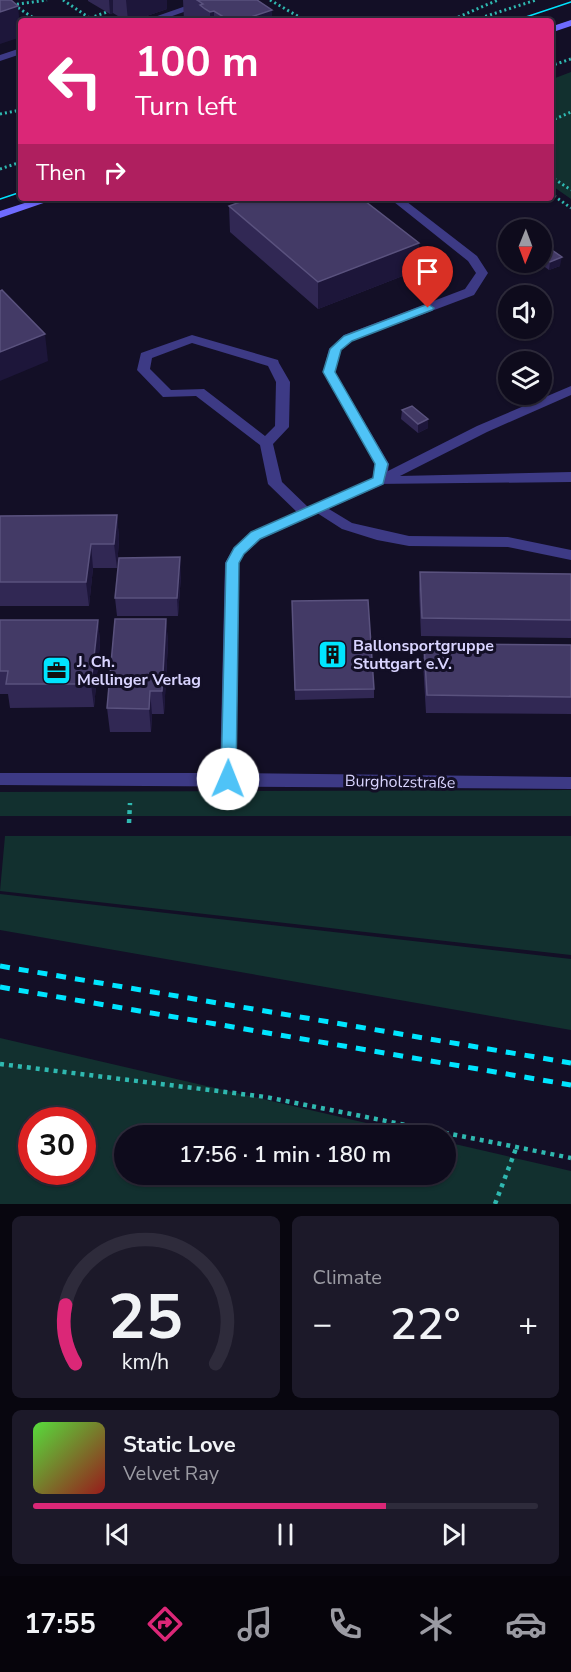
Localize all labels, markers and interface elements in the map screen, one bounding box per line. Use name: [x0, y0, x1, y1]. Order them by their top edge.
text: 100 m: [135, 34, 259, 91]
icon: left: [36, 42, 114, 120]
text: Turn left: [135, 88, 236, 125]
icon: right: [98, 156, 131, 189]
text: Then: [36, 158, 86, 188]
north arrow: [498, 219, 552, 273]
map controls: [498, 219, 552, 405]
pin: [402, 246, 453, 308]
icon: arrive: [411, 255, 444, 288]
button: sound: [498, 285, 552, 339]
button: layers: [498, 351, 552, 405]
place label: Ballonsportgruppe Stuttgart e.V.: [353, 635, 494, 675]
building icon: Ballonsportgruppe Stuttgart e.V.: [316, 638, 348, 670]
place label: J. Ch. Mellinger Verlag: [76, 651, 201, 691]
office icon: J. Ch. Mellinger Verlag: [40, 654, 72, 686]
position arrow: [196, 747, 260, 811]
street label: Burgholzstraße: [345, 770, 455, 794]
speed limit sign: 30: [18, 1107, 96, 1185]
text: 17:56 · 1 min · 180 m: [179, 1140, 391, 1170]
text: Climate: [313, 1264, 382, 1291]
text: 25: [108, 1275, 183, 1360]
text: 22°: [390, 1294, 461, 1355]
text: −: [313, 1302, 332, 1347]
text: +: [518, 1302, 538, 1347]
text: km/h: [122, 1347, 169, 1377]
text: Static Love: [123, 1430, 236, 1460]
text: Velvet Ray: [123, 1460, 219, 1487]
icon: previous: [101, 1518, 134, 1551]
icon: pause: [269, 1518, 302, 1551]
icon: next: [437, 1518, 470, 1551]
icon: directions: [144, 1603, 186, 1645]
icon: music: [234, 1603, 276, 1645]
icon: phone: [324, 1603, 366, 1645]
icon: climate: [415, 1603, 457, 1645]
icon: car: [505, 1603, 547, 1645]
text: 17:55: [24, 1606, 96, 1643]

